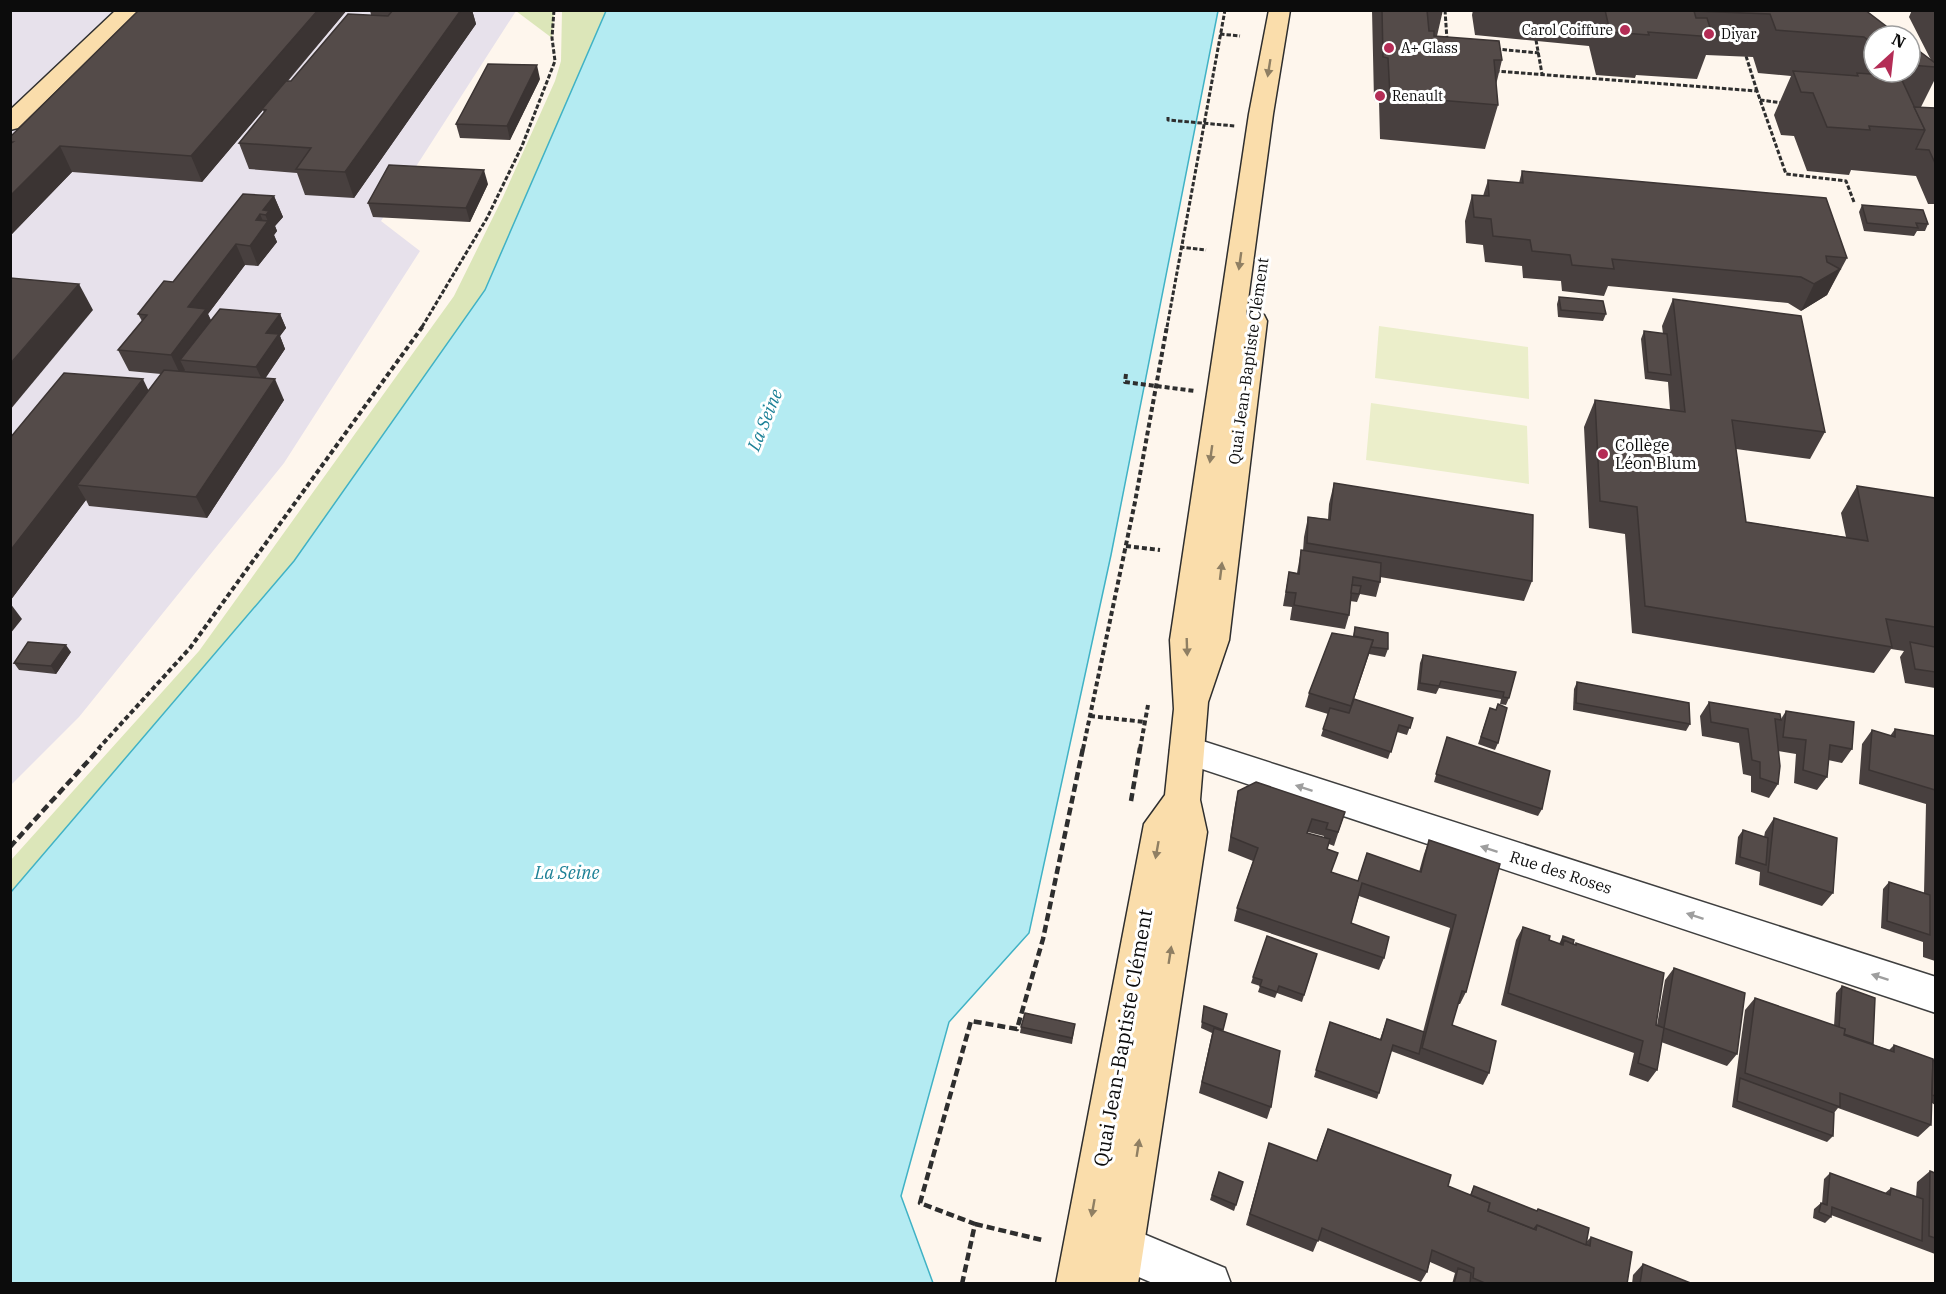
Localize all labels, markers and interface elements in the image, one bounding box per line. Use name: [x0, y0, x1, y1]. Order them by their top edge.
place label: Carol Coiffure: [1522, 21, 1613, 39]
marker: Carol Coiffure: [1618, 23, 1632, 37]
north arrow: [1862, 24, 1922, 84]
place label: Diyar: [1721, 25, 1757, 43]
marker: Diyar: [1702, 27, 1716, 41]
text: N: [1889, 29, 1909, 52]
place label: A+ Glass: [1401, 39, 1458, 57]
marker: A+ Glass: [1382, 41, 1396, 55]
one-way arrow: [1264, 59, 1273, 78]
place label: Renault: [1392, 87, 1443, 105]
marker: Renault: [1373, 89, 1387, 103]
one-way arrow: [1235, 251, 1244, 270]
street label: Quai Jean-Baptiste Clément: [1224, 256, 1272, 466]
water label: La Seine: [741, 385, 787, 455]
place label: Collège Léon Blum: [1615, 435, 1697, 473]
one-way arrow: [1207, 444, 1216, 463]
marker: Collège Léon Blum: [1596, 447, 1610, 461]
one-way arrow: [1216, 561, 1226, 580]
one-way arrow: [1182, 637, 1191, 656]
one-way arrow: [1295, 782, 1313, 792]
one-way arrow: [1152, 841, 1161, 860]
one-way arrow: [1480, 843, 1498, 853]
street label: Rue des Roses: [1507, 846, 1615, 898]
water label: La Seine: [534, 861, 599, 884]
street label: Quai Jean-Baptiste Clément: [1087, 907, 1158, 1169]
one-way arrow: [1686, 911, 1704, 920]
one-way arrow: [1165, 945, 1174, 964]
one-way arrow: [1871, 972, 1889, 981]
one-way arrow: [1134, 1138, 1143, 1157]
one-way arrow: [1088, 1198, 1097, 1217]

